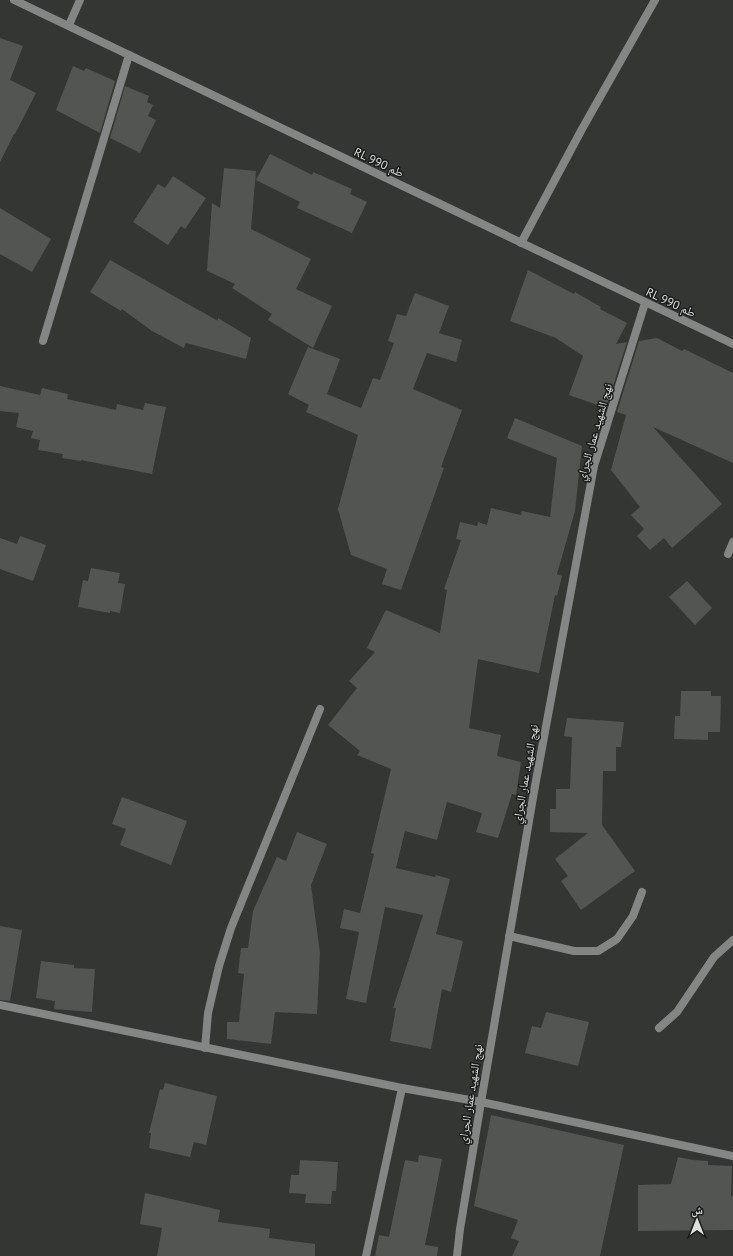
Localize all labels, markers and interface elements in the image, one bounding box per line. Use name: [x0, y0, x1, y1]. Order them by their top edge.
street label: RL طم 990: [351, 144, 406, 181]
street label: RL طم 990: [643, 284, 698, 321]
street label: نهج الشهيد عمار الجراي: [573, 382, 618, 483]
street label: نهج الشهيد عمار الجراي: [509, 723, 544, 825]
street label: نهج الشهيد عمار الجراي: [455, 1043, 488, 1145]
north arrow: [677, 1200, 717, 1240]
text: ش: [691, 1203, 703, 1218]

